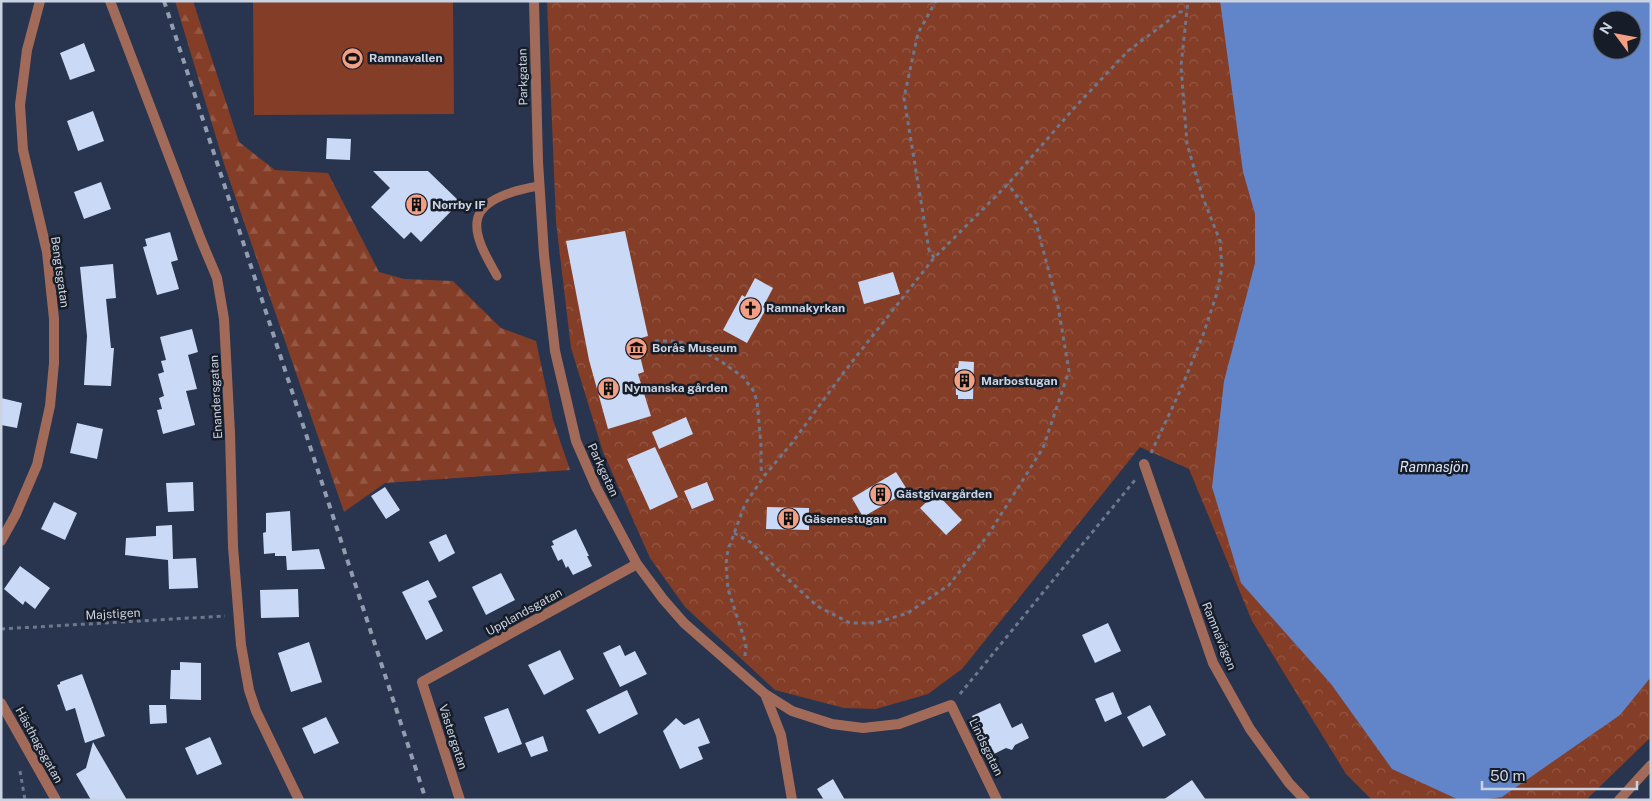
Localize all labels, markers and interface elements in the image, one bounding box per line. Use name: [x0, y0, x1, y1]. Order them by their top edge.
north arrow: [1592, 10, 1642, 60]
text: N: [1596, 19, 1616, 37]
sports icon: Ramnavallen: [341, 46, 365, 70]
street label: Parkgatan: [516, 48, 530, 106]
place label: Ramnavallen: [369, 51, 443, 65]
building icon: Norrby IF: [404, 193, 428, 217]
place label: Norrby IF: [432, 198, 486, 212]
street label: Bengtsgatan: [48, 235, 72, 309]
church icon: Ramnakyrkan: [738, 296, 762, 320]
place label: Ramnakyrkan: [766, 301, 845, 315]
museum icon: Borås Museum: [624, 336, 648, 360]
place label: Borås Museum: [652, 341, 737, 355]
street label: Enandersgatan: [207, 354, 225, 439]
building icon: Marbostugan: [953, 369, 977, 393]
place label: Marbostugan: [981, 374, 1058, 388]
building icon: Nymanska gården: [596, 376, 620, 400]
place label: Nymanska gården: [624, 381, 728, 395]
street label: Parkgatan: [585, 441, 621, 499]
water label: Ramnasjön: [1399, 459, 1469, 475]
building icon: Gästgivargården: [868, 482, 892, 506]
place label: Gästgivargården: [896, 487, 992, 501]
building icon: Gäsenestugan: [776, 507, 800, 531]
place label: Gäsenestugan: [804, 512, 887, 526]
street label: Upplandsgatan: [483, 585, 565, 639]
street label: Ramnavägen: [1199, 600, 1239, 672]
street label: Majstigen: [85, 606, 141, 622]
street label: Västergatan: [436, 703, 470, 771]
street label: Hästhagsgatan: [12, 704, 66, 786]
street label: Lindsgatan: [966, 716, 1006, 778]
scale bar: [1482, 758, 1637, 790]
text: 50 m: [1490, 767, 1525, 784]

